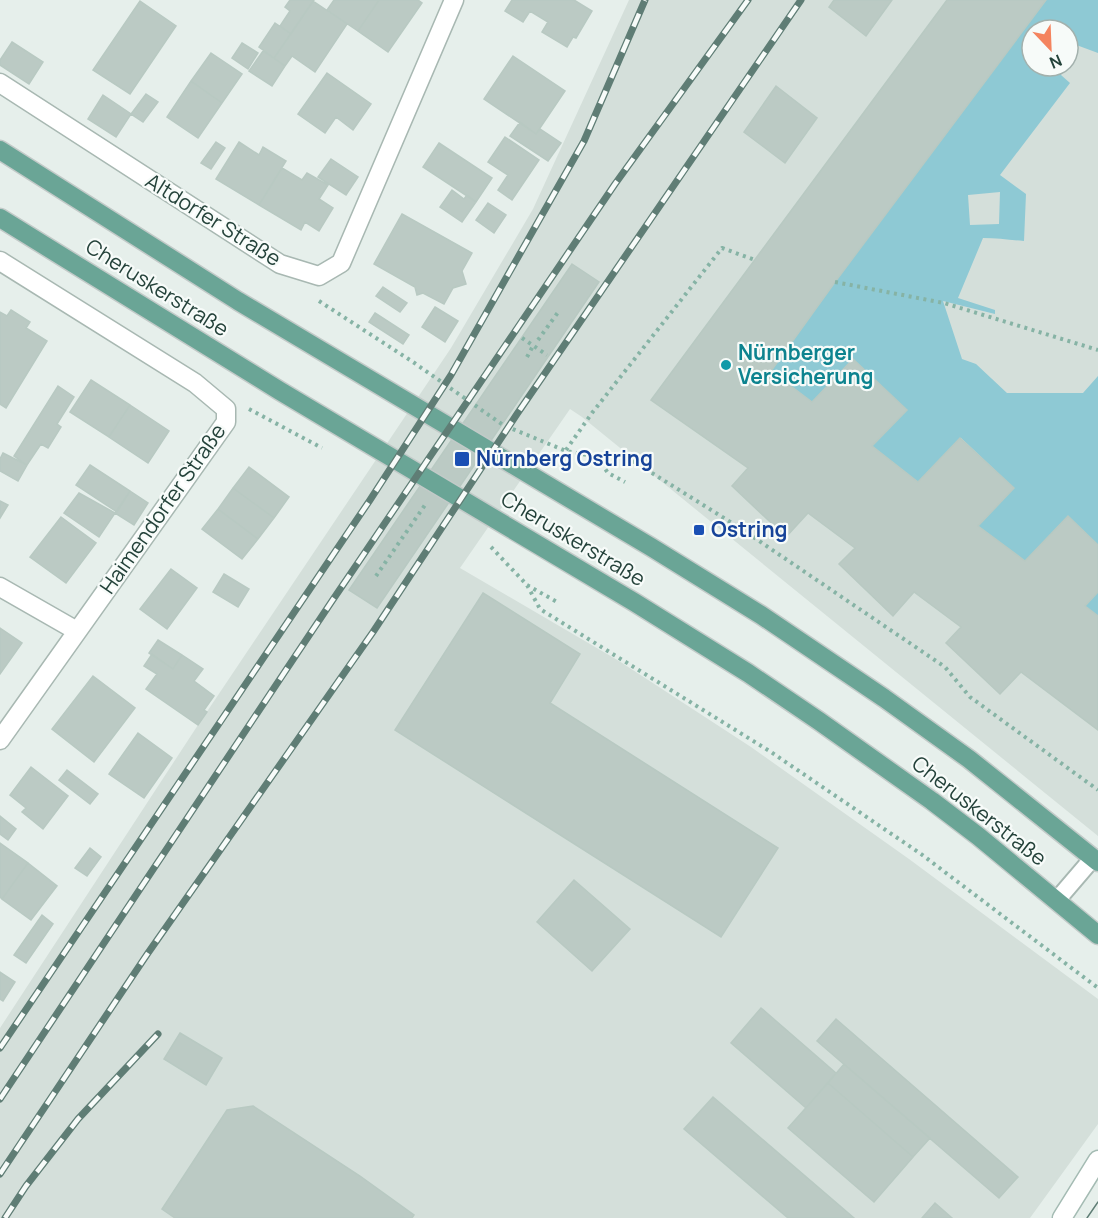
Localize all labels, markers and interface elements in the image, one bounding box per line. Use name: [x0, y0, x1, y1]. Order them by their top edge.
north arrow: [1020, 18, 1080, 78]
text: N: [1046, 49, 1065, 74]
street label: Altdorfer Straße: [141, 166, 287, 272]
street label: Cheruskerstraße: [81, 232, 234, 342]
place label: Nürnberger Versicherung: [738, 338, 874, 390]
marker: Nürnberger Versicherung: [719, 358, 733, 372]
street label: Haimendorfer Straße: [93, 418, 231, 599]
place label: Nürnberg Ostring: [476, 444, 653, 472]
marker: Nürnberg Ostring: [453, 450, 471, 468]
street label: Cheruskerstraße: [496, 484, 651, 592]
place label: Ostring: [711, 515, 788, 543]
marker: Ostring: [692, 523, 706, 537]
street label: Cheruskerstraße: [907, 749, 1053, 872]

